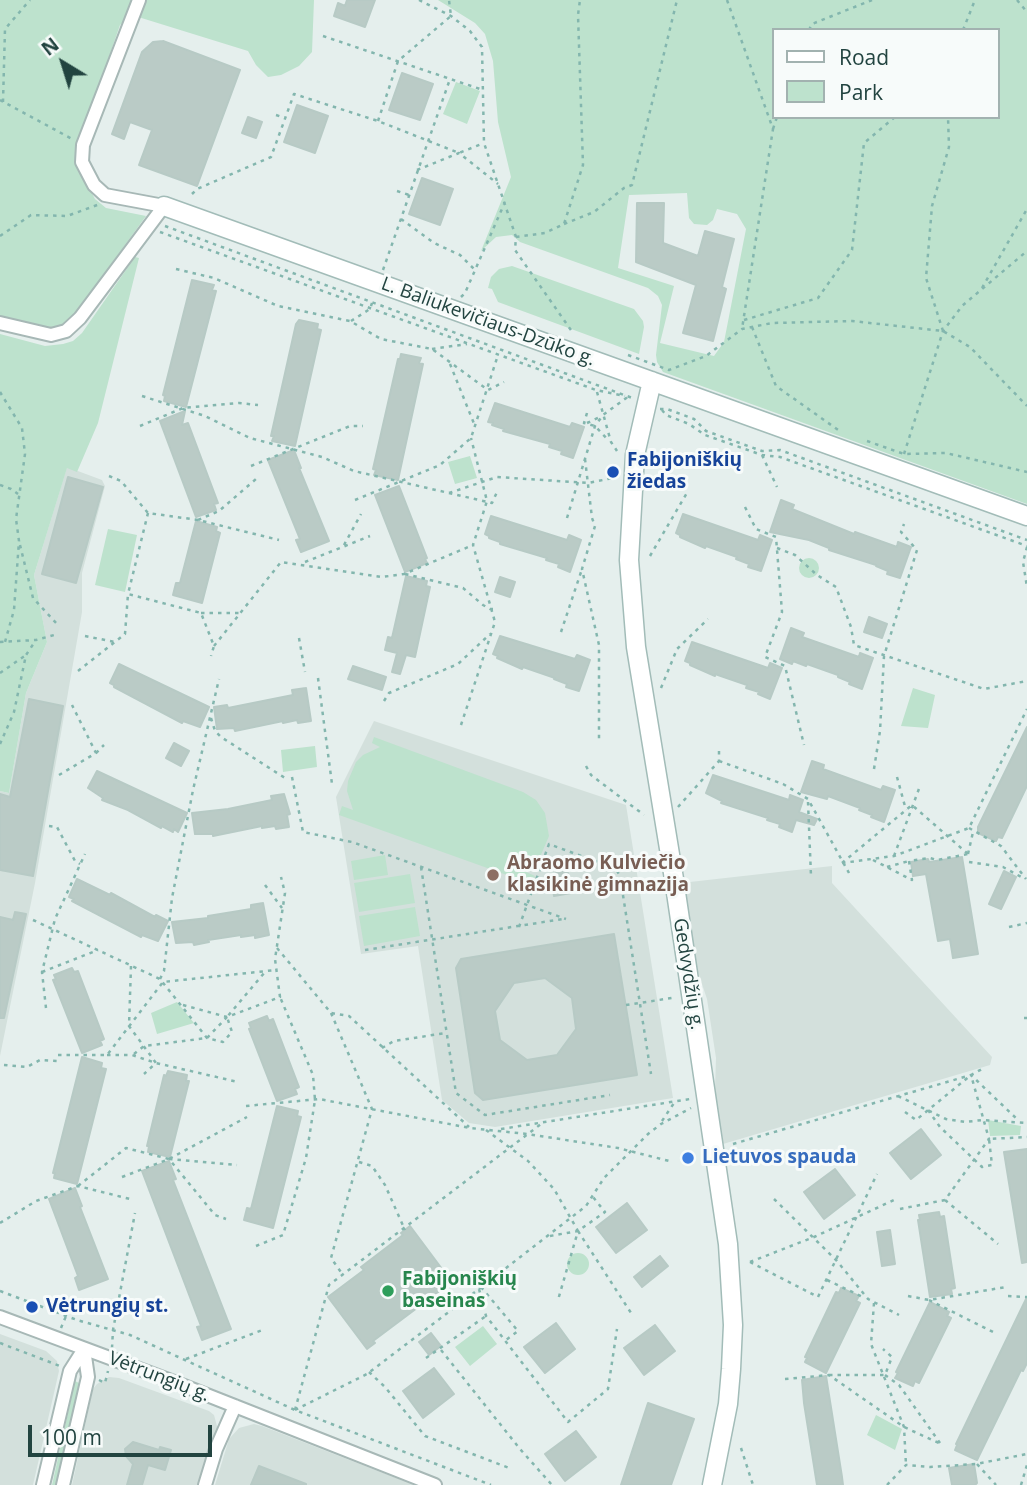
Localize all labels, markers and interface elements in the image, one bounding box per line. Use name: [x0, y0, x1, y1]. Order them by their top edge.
north arrow: [28, 28, 98, 98]
legend: [772, 28, 999, 119]
text: N: [36, 31, 64, 61]
text: Road: [839, 43, 889, 71]
text: Park: [839, 78, 883, 106]
street label: L. Baliukevičiaus-Dzūko g.: [378, 273, 598, 371]
place label: Fabijoniškių žiedas: [627, 450, 742, 494]
marker: Fabijoniškių žiedas: [605, 464, 621, 480]
place label: Abraomo Kulviečio klasikinė gimnazija: [507, 853, 689, 897]
marker: Abraomo Kulviečio klasikinė gimnazija: [485, 867, 501, 883]
street label: Gedvydžių g.: [668, 917, 708, 1031]
place label: Lietuvos spauda: [702, 1147, 856, 1169]
marker: Lietuvos spauda: [680, 1150, 696, 1166]
place label: Fabijoniškių baseinas: [402, 1269, 517, 1313]
marker: Fabijoniškių baseinas: [380, 1283, 396, 1299]
place label: Vėtrungių st.: [46, 1296, 168, 1318]
marker: Vėtrungių st.: [24, 1299, 40, 1315]
street label: Vėtrungių g.: [105, 1347, 213, 1407]
scale bar: [32, 1412, 215, 1456]
text: 100 m: [41, 1423, 102, 1451]

